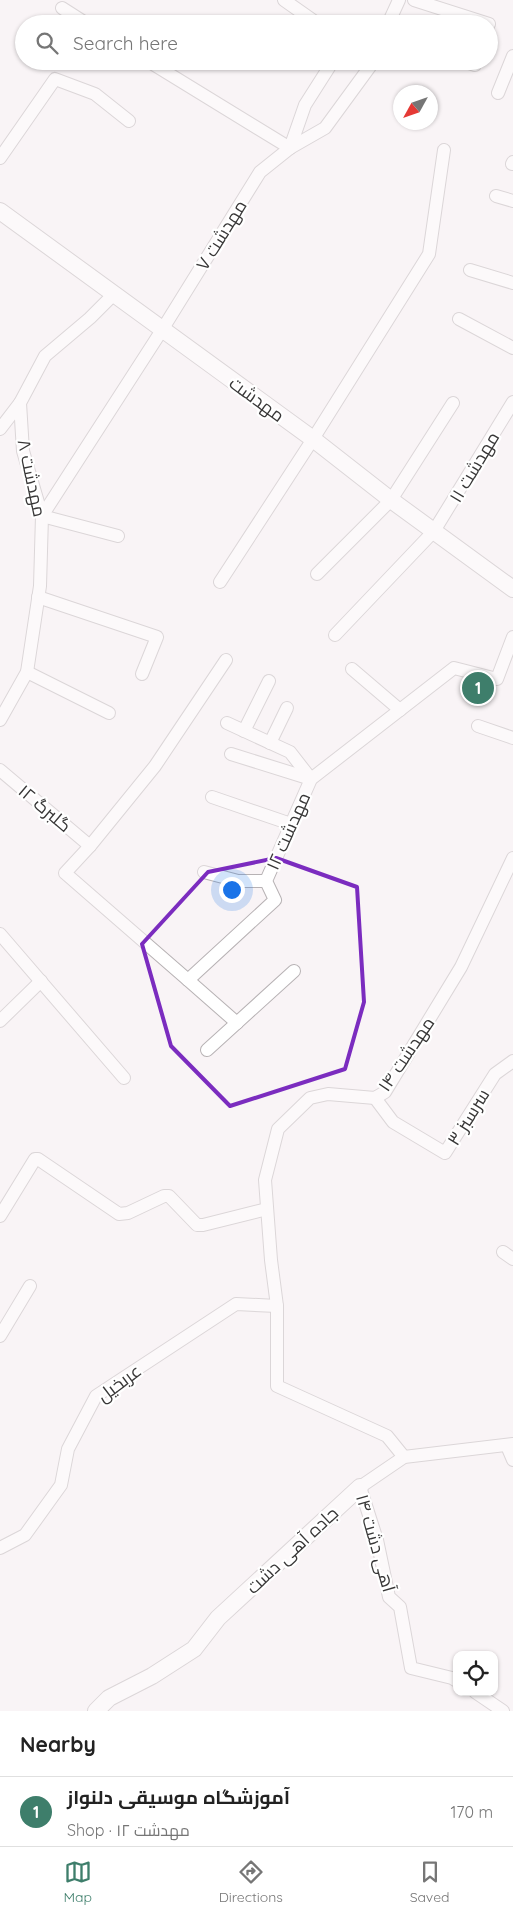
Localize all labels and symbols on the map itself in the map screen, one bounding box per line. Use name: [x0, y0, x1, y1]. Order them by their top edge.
north arrow: [393, 85, 438, 130]
street label: مهدشت ۷: [190, 195, 252, 275]
street label: مهدشت: [225, 371, 289, 427]
street label: مهدشت ۱۱: [444, 427, 504, 507]
street label: مهدشت ۸: [13, 437, 51, 519]
pin: 1: [462, 669, 494, 707]
street label: گلبرگ ١٢: [14, 779, 76, 837]
street label: مهدشت ۱۲: [261, 789, 315, 873]
your location: [219, 877, 245, 903]
street label: مهدشت ۱۴: [373, 1012, 439, 1096]
street label: سرسبز ۳: [442, 1084, 494, 1150]
street label: عربخیل: [92, 1359, 146, 1407]
street label: آهی دشت ۱۴: [351, 1491, 401, 1595]
street label: جاده آهی دشت: [241, 1501, 343, 1599]

